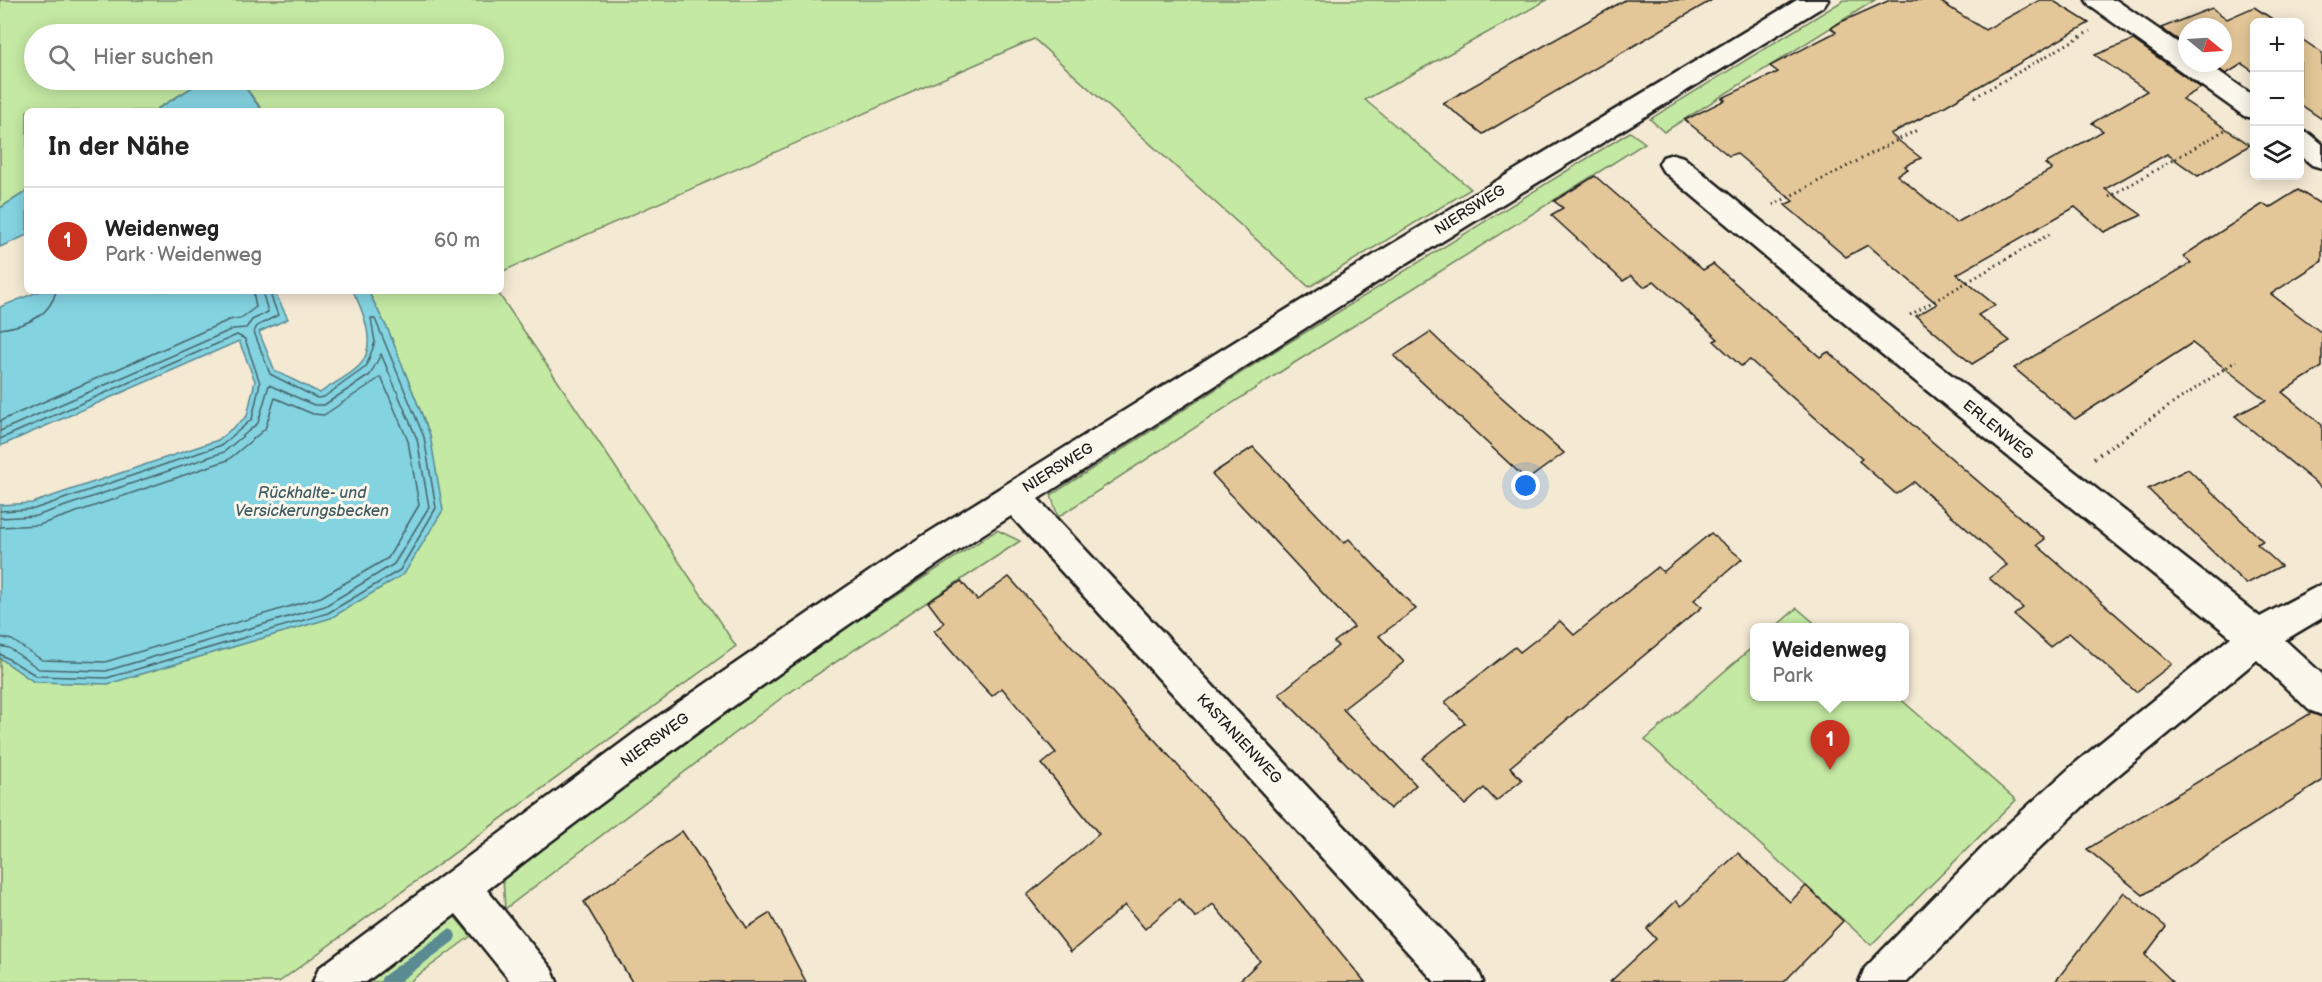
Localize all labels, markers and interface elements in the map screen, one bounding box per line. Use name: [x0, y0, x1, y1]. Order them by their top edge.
north arrow: [2178, 18, 2232, 72]
map controls: [2250, 18, 2304, 180]
button: +: [2250, 18, 2304, 72]
search box: [24, 24, 504, 90]
icon: search: [45, 41, 78, 74]
text: Hier suchen: [93, 44, 214, 71]
button: −: [2250, 72, 2304, 126]
button: layers: [2250, 126, 2304, 180]
text: In der Nähe: [48, 132, 190, 163]
street label: NIERSWEG: [1431, 181, 1509, 239]
text: Weidenweg: [105, 216, 219, 243]
text: 1: [63, 229, 72, 253]
text: 60 m: [434, 229, 480, 253]
text: Park · Weidenweg: [105, 243, 262, 267]
street label: ERLENWEG: [1959, 396, 2037, 464]
street label: NIERSWEG: [1019, 439, 1097, 497]
your location: [1511, 471, 1540, 500]
water label: Rückhalte- und Versickerungsbecken: [235, 484, 389, 521]
popup: [1750, 623, 1909, 701]
text: Weidenweg: [1772, 637, 1887, 664]
text: Park: [1772, 664, 1812, 688]
street label: KASTANIENWEG: [1192, 690, 1286, 788]
street label: NIERSWEG: [617, 709, 693, 771]
pin: 1: [1810, 720, 1850, 770]

